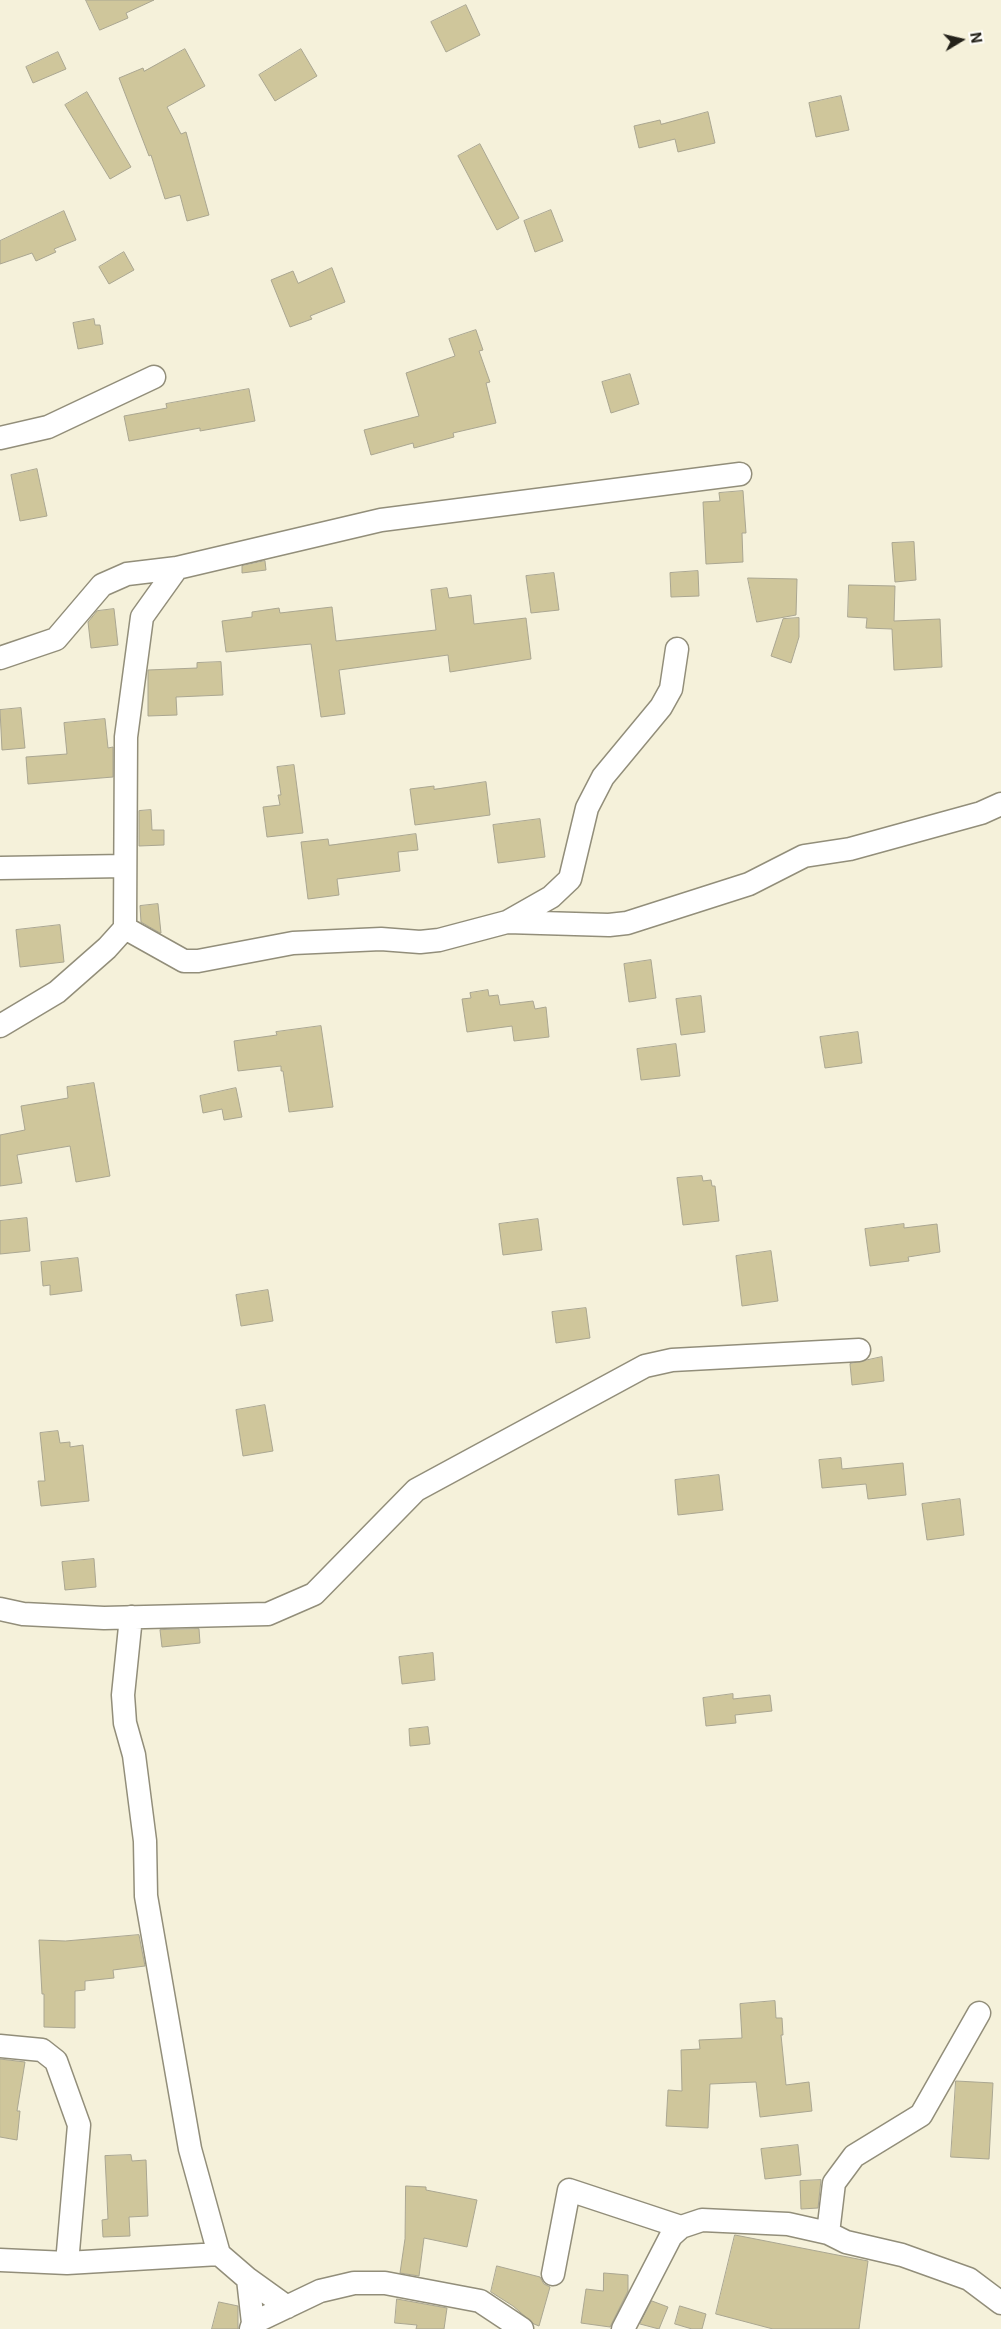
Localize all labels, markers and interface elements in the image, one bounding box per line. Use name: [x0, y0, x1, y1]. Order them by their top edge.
north arrow: [936, 15, 986, 65]
text: N: [967, 31, 986, 44]

